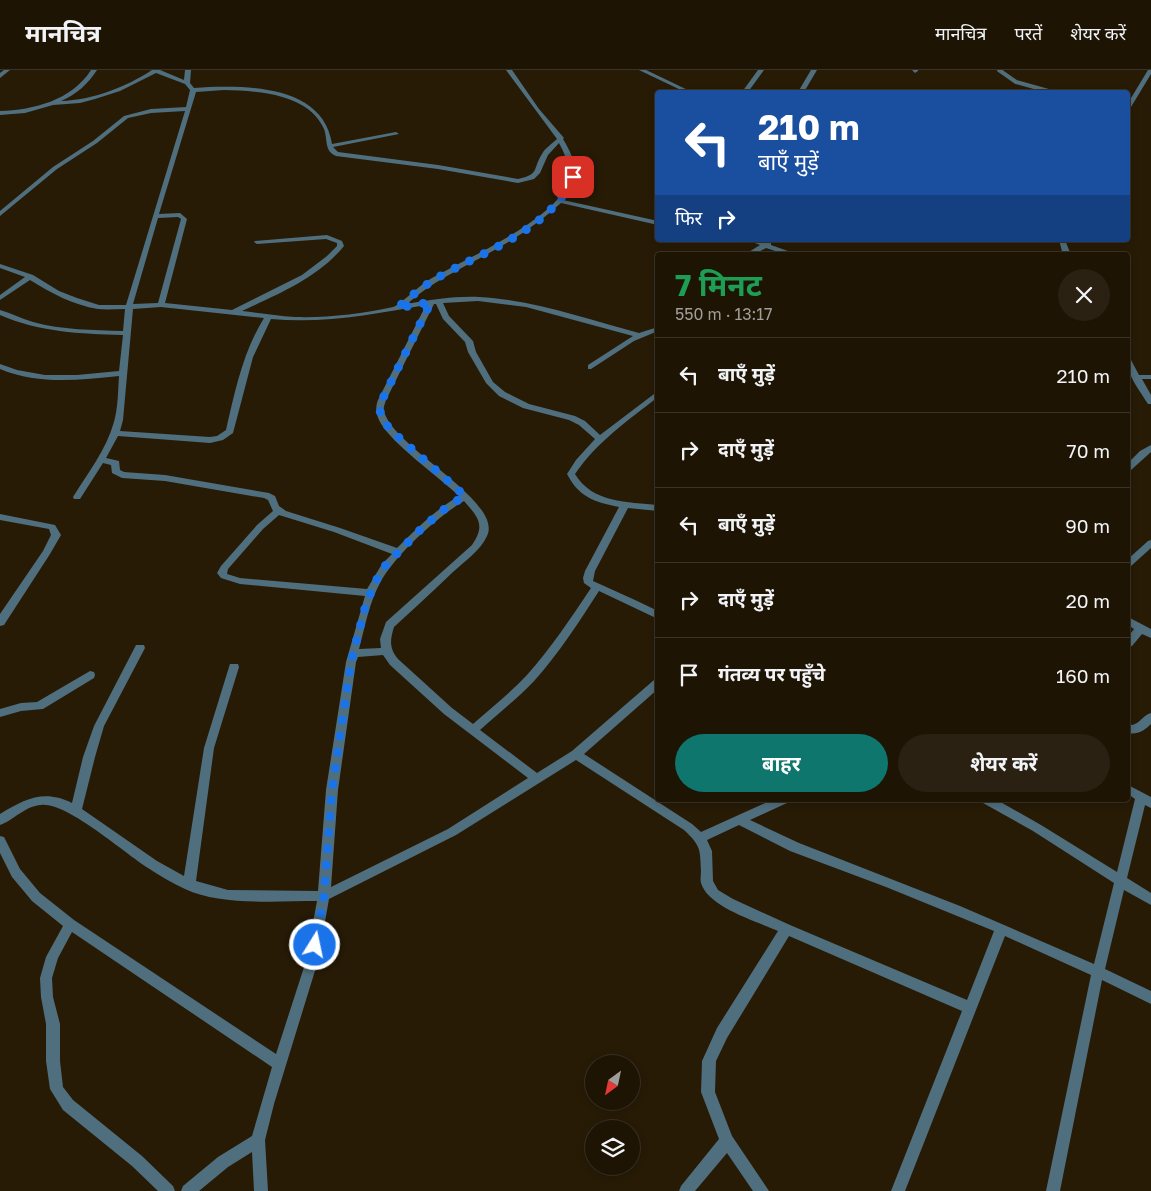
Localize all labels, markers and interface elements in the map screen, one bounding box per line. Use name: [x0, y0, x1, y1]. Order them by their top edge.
text: मानचित्र: [25, 18, 101, 47]
text: मानचित्र: [935, 22, 986, 44]
text: परतें: [1014, 22, 1042, 44]
text: शेयर करें: [1070, 22, 1126, 44]
text: 210 m: [758, 106, 860, 148]
icon: left: [675, 110, 740, 175]
text: बाएँ मुड़ें: [758, 148, 819, 175]
pin: [552, 156, 594, 198]
icon: arrive: [559, 163, 587, 191]
icon: right: [712, 205, 740, 233]
text: फिर: [675, 206, 702, 229]
text: 7 मिनट: [675, 267, 762, 303]
button: close: [1058, 269, 1110, 321]
text: 550 m · 13:17: [675, 304, 773, 324]
icon: left: [675, 361, 703, 389]
text: बाएँ मुड़ें: [718, 362, 775, 385]
text: 210 m: [1056, 364, 1110, 387]
icon: right: [675, 436, 703, 464]
text: दाएँ मुड़ें: [718, 437, 774, 460]
text: 70 m: [1067, 439, 1110, 462]
icon: left: [675, 511, 703, 539]
text: बाएँ मुड़ें: [718, 512, 775, 535]
text: 90 m: [1065, 514, 1110, 537]
icon: right: [675, 586, 703, 614]
text: दाएँ मुड़ें: [718, 587, 774, 610]
text: 20 m: [1066, 589, 1110, 612]
icon: arrive: [675, 661, 703, 689]
text: गंतव्य पर पहुँचे: [718, 662, 825, 685]
text: 160 m: [1056, 664, 1110, 687]
button: बाहर: [675, 734, 888, 792]
button: शेयर करें: [898, 734, 1110, 792]
position arrow: [288, 918, 340, 970]
north arrow: [585, 1055, 640, 1110]
map controls: [585, 1055, 640, 1175]
button: layers: [585, 1120, 640, 1175]

